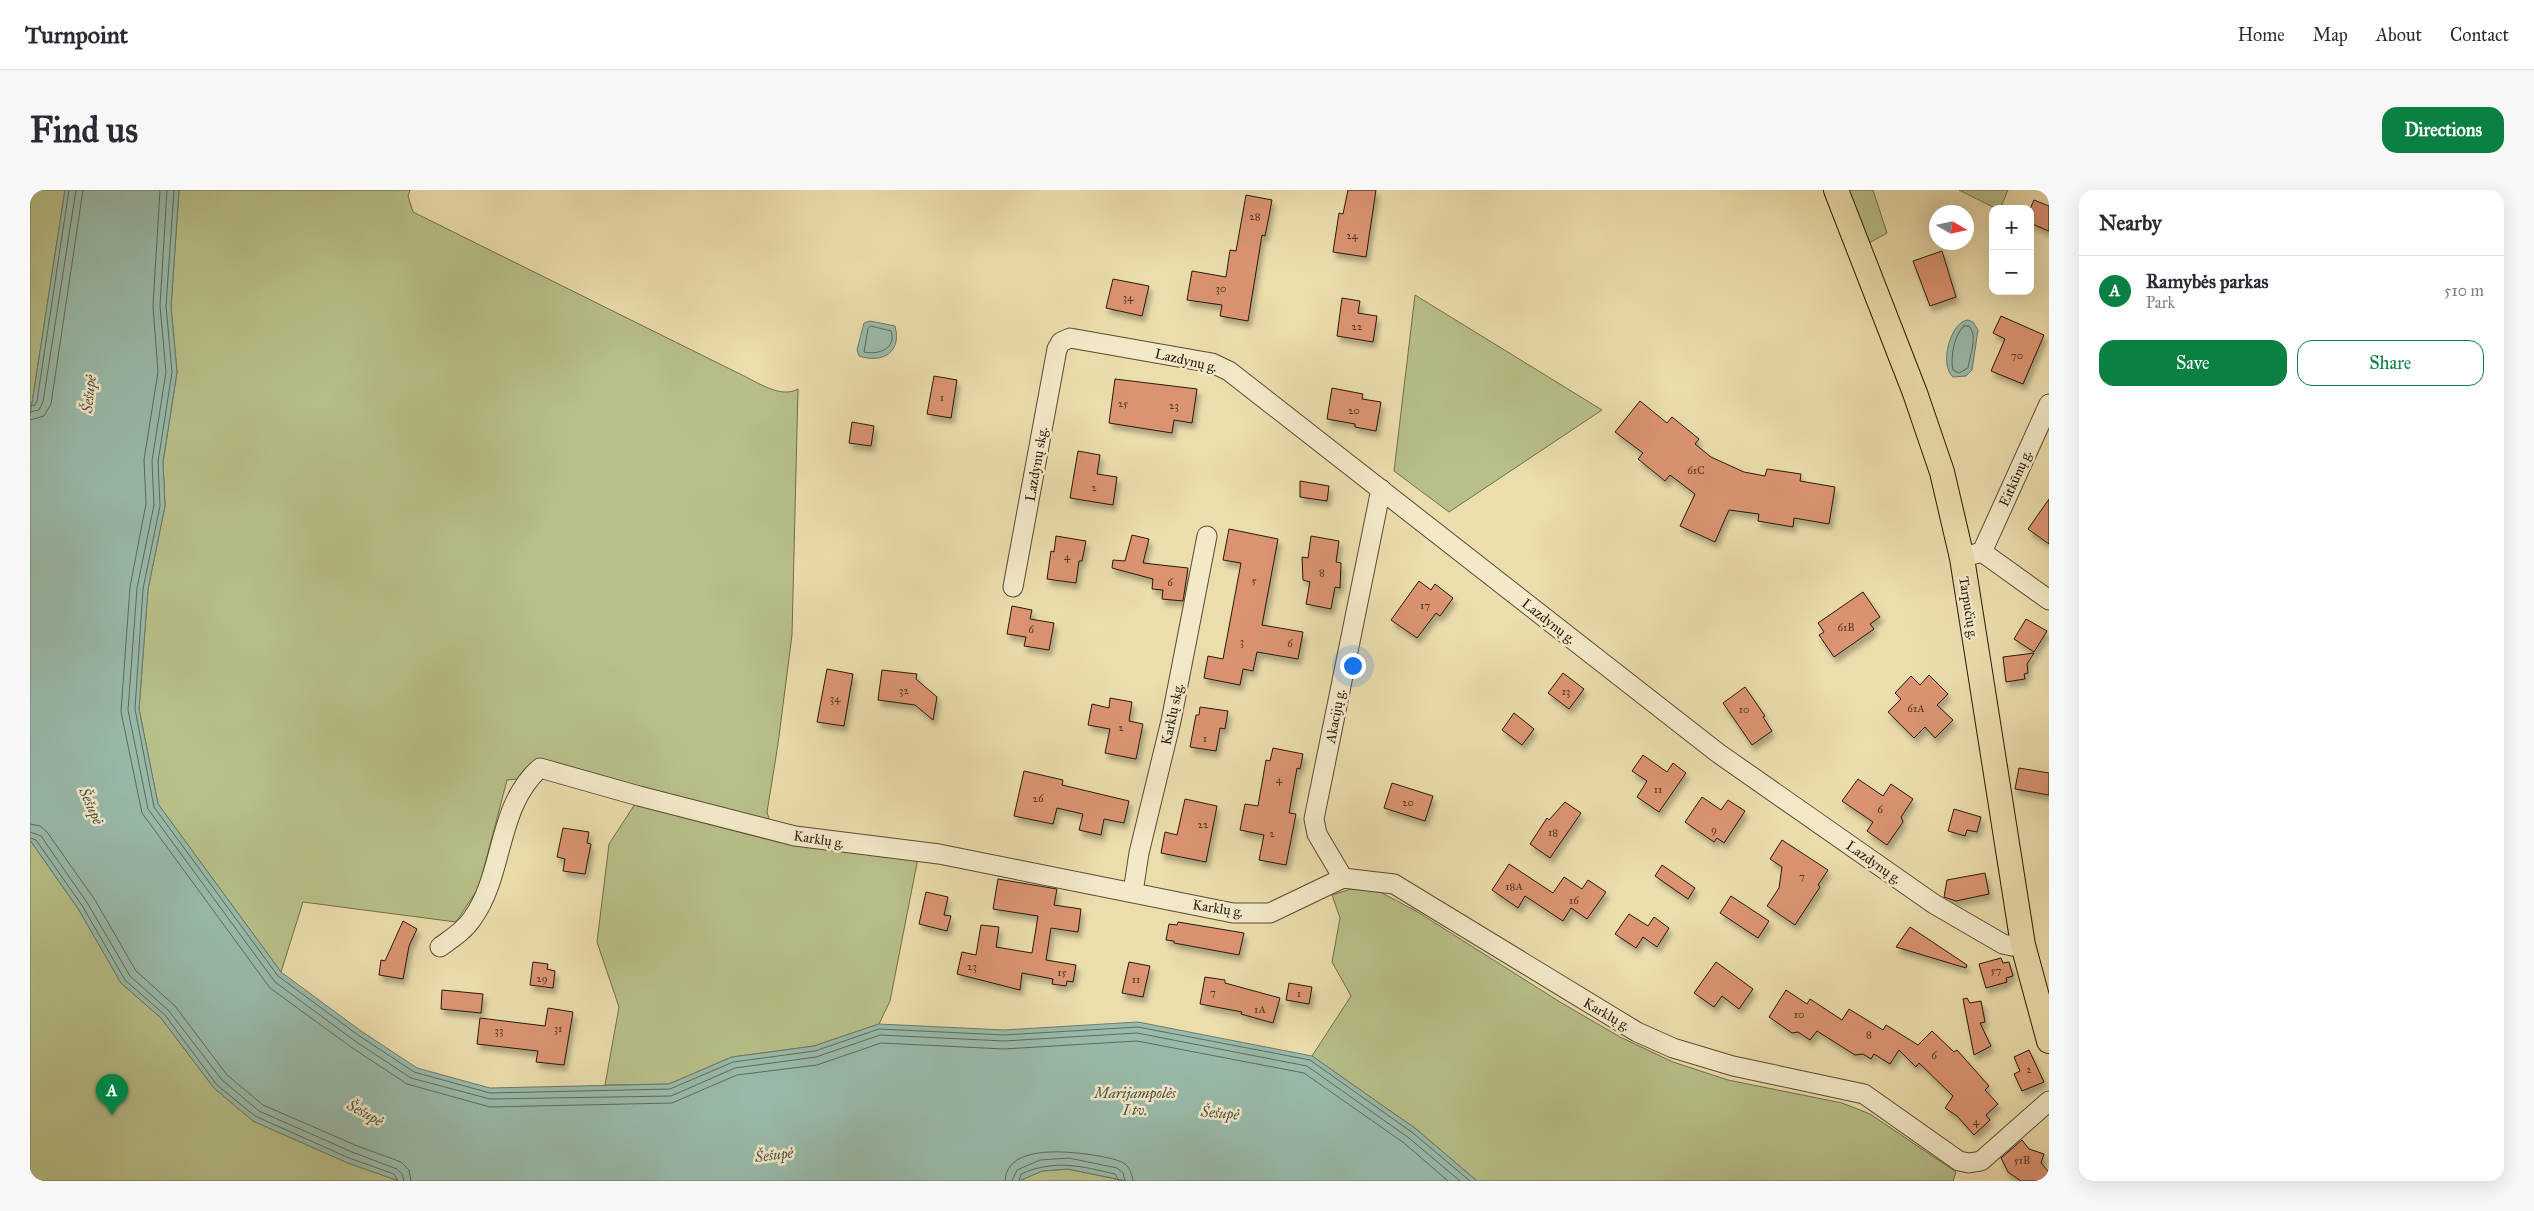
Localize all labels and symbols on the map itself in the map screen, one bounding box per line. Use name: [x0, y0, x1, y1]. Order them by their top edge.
north arrow: [1929, 205, 1974, 250]
house number: 28: [1249, 210, 1261, 223]
house number: 24: [1346, 229, 1359, 242]
house number: 30: [1216, 282, 1226, 295]
house number: 34: [1123, 291, 1134, 304]
house number: 22: [1352, 320, 1363, 333]
street label: Lazdynų g.: [1153, 345, 1219, 376]
house number: 70: [2011, 349, 2023, 362]
water label: Šešupė: [77, 373, 101, 415]
house number: 1: [940, 391, 944, 404]
house number: 25: [1118, 397, 1128, 410]
house number: 23: [1169, 399, 1179, 412]
house number: 20: [1348, 404, 1360, 417]
street label: Lazdynų skg.: [1022, 426, 1051, 503]
street label: Eitkūnų g.: [1995, 447, 2035, 509]
house number: 61C: [1687, 464, 1705, 477]
house number: 2: [1091, 481, 1097, 494]
house number: 4: [1064, 550, 1071, 563]
house number: 8: [1319, 566, 1325, 579]
house number: 5: [1251, 574, 1257, 587]
street label: Tarpučių g.: [1955, 575, 1982, 641]
house number: 6: [1167, 576, 1173, 589]
street label: Lazdynų g.: [1518, 595, 1579, 648]
house number: 17: [1420, 599, 1430, 612]
house number: 61B: [1837, 621, 1855, 634]
house number: 6: [1028, 623, 1034, 636]
house number: 3: [1240, 635, 1244, 648]
house number: 6: [1287, 637, 1293, 650]
your location: [1340, 653, 1366, 679]
street label: Karklų skg.: [1158, 682, 1187, 747]
house number: 32: [899, 684, 909, 697]
house number: 13: [1562, 685, 1570, 698]
street label: Akacijų g.: [1322, 687, 1349, 746]
house number: 34: [830, 692, 841, 705]
house number: 61A: [1907, 702, 1925, 715]
house number: 10: [1739, 703, 1749, 716]
house number: 2: [1118, 721, 1124, 734]
house number: 1: [1203, 732, 1207, 745]
house number: 4: [1276, 773, 1283, 786]
house number: 11: [1654, 783, 1662, 796]
water label: Šešupė: [74, 784, 108, 828]
house number: 26: [1032, 792, 1044, 805]
house number: 20: [1402, 796, 1414, 809]
house number: 6: [1877, 803, 1883, 816]
house number: 22: [1198, 818, 1209, 831]
house number: 9: [1711, 823, 1717, 836]
house number: 18: [1548, 826, 1558, 839]
street label: Karklų g.: [792, 827, 846, 852]
house number: 2: [1269, 827, 1275, 840]
street label: Lazdynų g.: [1843, 837, 1905, 888]
house number: 7: [1799, 870, 1805, 883]
house number: 18A: [1505, 880, 1523, 893]
house number: 16: [1569, 894, 1579, 907]
street label: Karklų g.: [1191, 896, 1245, 921]
house number: 23: [967, 960, 977, 973]
house number: 57: [1991, 964, 2002, 977]
house number: 15: [1057, 966, 1067, 979]
house number: 29: [536, 972, 548, 985]
house number: 11: [1132, 973, 1140, 986]
house number: 7: [1210, 986, 1216, 999]
house number: 1: [1297, 987, 1301, 1000]
street label: Karklų g.: [1580, 994, 1633, 1035]
house number: 1A: [1254, 1003, 1266, 1016]
house number: 10: [1794, 1008, 1804, 1021]
house number: 31: [554, 1022, 562, 1035]
house number: 33: [495, 1024, 503, 1037]
house number: 8: [1866, 1028, 1872, 1041]
house number: 6: [1931, 1049, 1937, 1062]
house number: 2: [2026, 1063, 2032, 1076]
pin: A: [96, 1074, 128, 1115]
water label: Marijampolės I tv.: [1092, 1084, 1177, 1119]
water label: Šešupė: [343, 1094, 387, 1131]
water label: Šešupė: [1199, 1101, 1240, 1125]
house number: 4: [1973, 1115, 1980, 1128]
water label: Šešupė: [753, 1143, 795, 1167]
house number: 51B: [2014, 1154, 2030, 1167]

